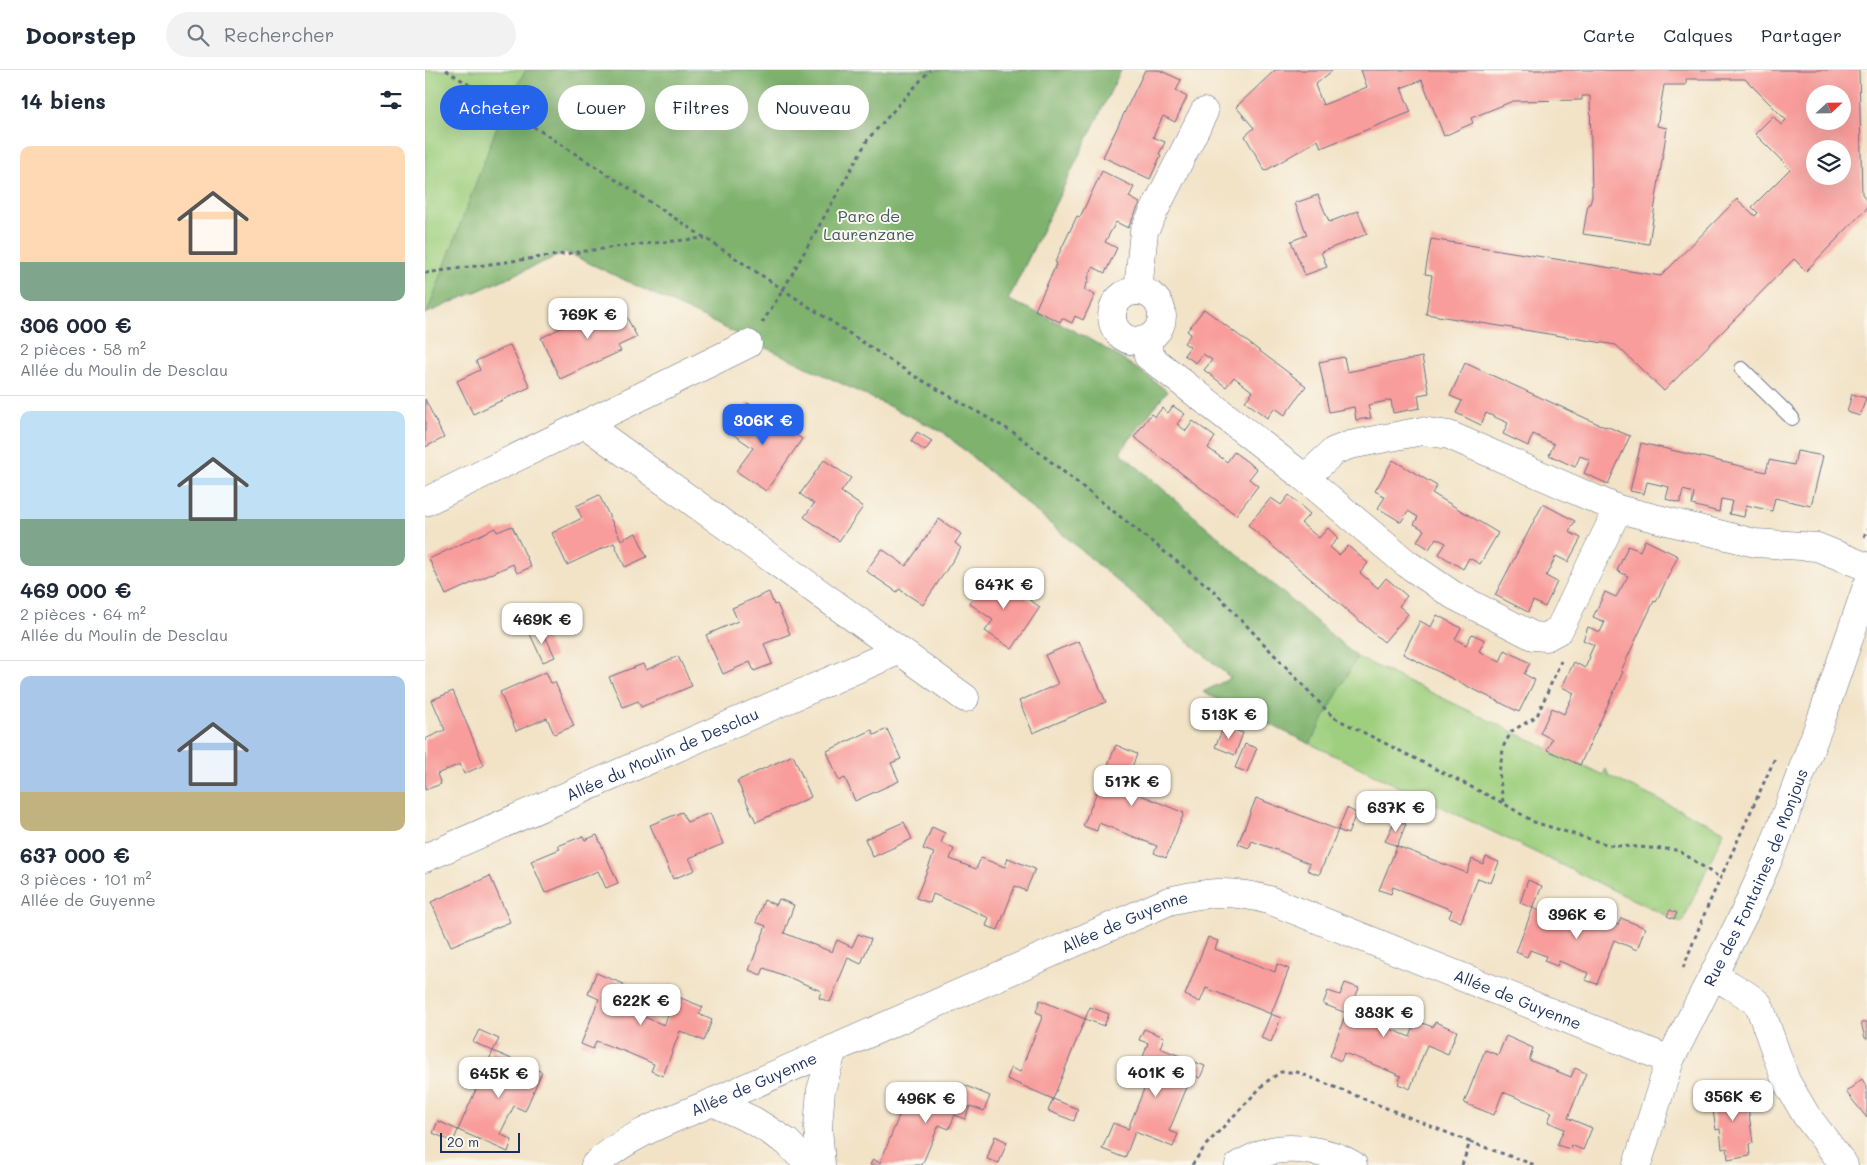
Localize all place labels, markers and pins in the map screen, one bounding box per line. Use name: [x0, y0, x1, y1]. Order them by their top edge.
pin: 769K €: [547, 298, 629, 340]
pin: 306K €: [722, 404, 804, 446]
pin: 647K €: [963, 568, 1045, 610]
pin: 469K €: [501, 602, 583, 645]
pin: 513K €: [1188, 698, 1270, 740]
pin: 517K €: [1091, 764, 1173, 807]
pin: 637K €: [1355, 790, 1437, 833]
pin: 396K €: [1536, 898, 1618, 940]
pin: 622K €: [600, 984, 682, 1026]
pin: 383K €: [1343, 996, 1425, 1038]
pin: 645K €: [458, 1056, 540, 1099]
pin: 401K €: [1115, 1056, 1197, 1098]
pin: 356K €: [1692, 1080, 1774, 1122]
pin: 496K €: [885, 1082, 967, 1124]

